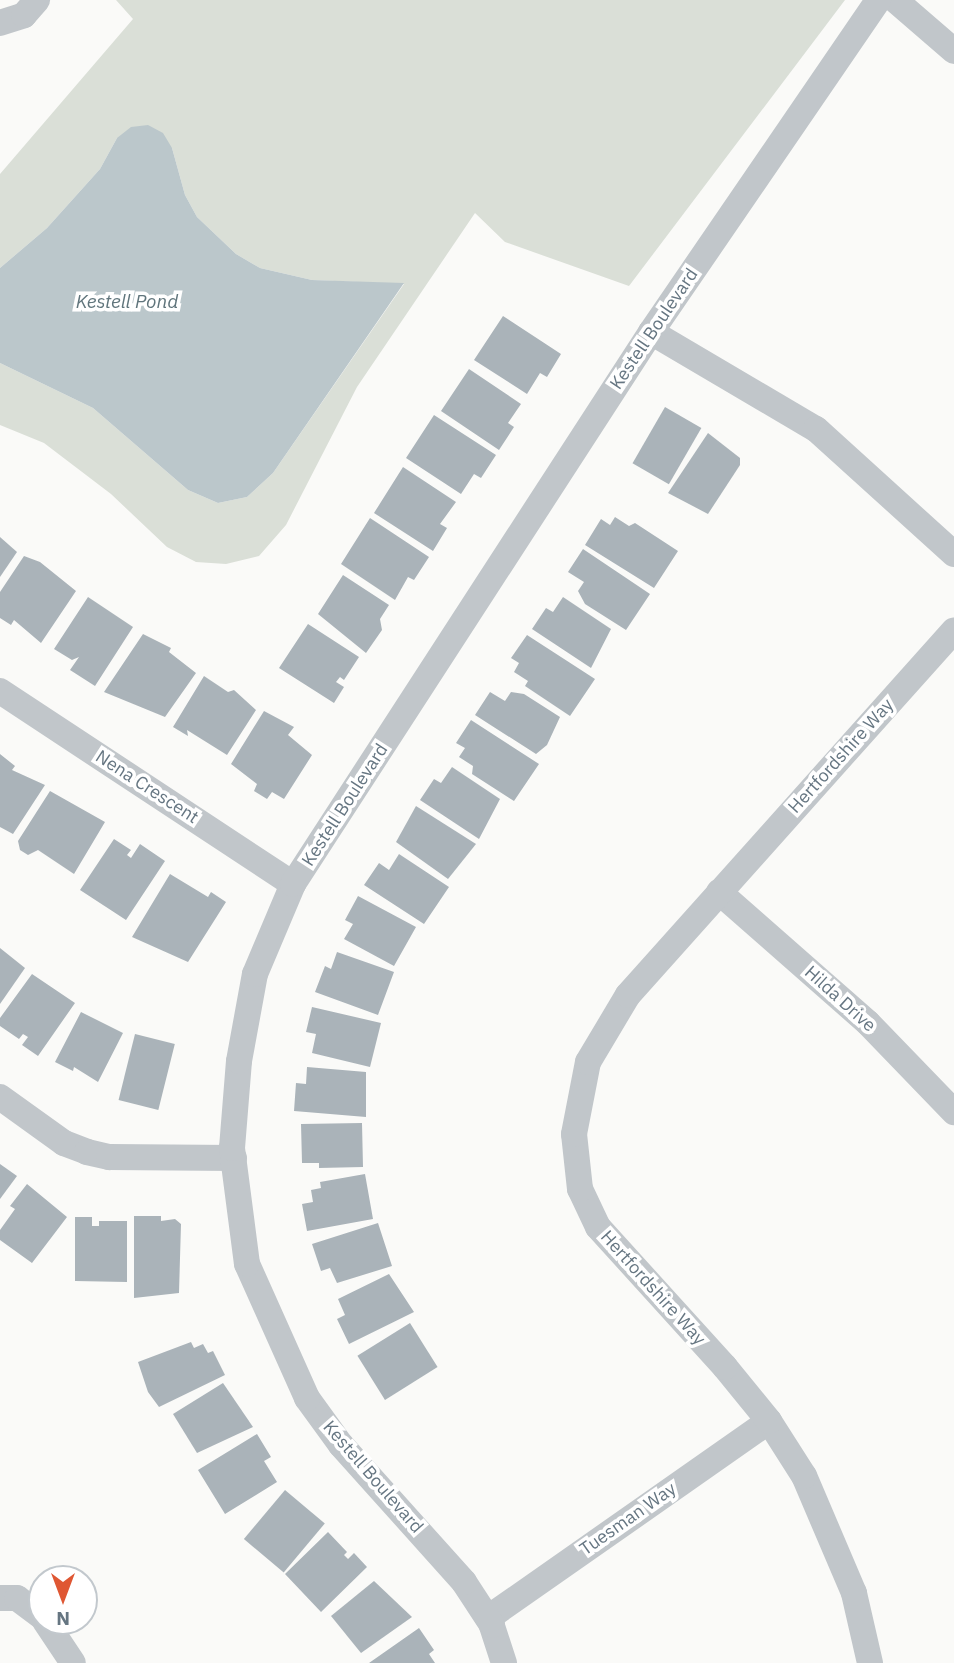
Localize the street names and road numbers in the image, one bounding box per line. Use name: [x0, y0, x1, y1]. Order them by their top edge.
street label: Kestell Boulevard: [605, 264, 703, 394]
street label: Hertfordshire Way: [784, 694, 898, 818]
street label: Kestell Boulevard: [297, 740, 393, 870]
street label: Nena Crescent: [91, 746, 203, 828]
street label: Hilda Drive: [800, 961, 880, 1037]
street label: Hertfordshire Way: [596, 1226, 710, 1350]
street label: Kestell Boulevard: [318, 1417, 428, 1537]
street label: Tuesman Way: [576, 1478, 680, 1560]

